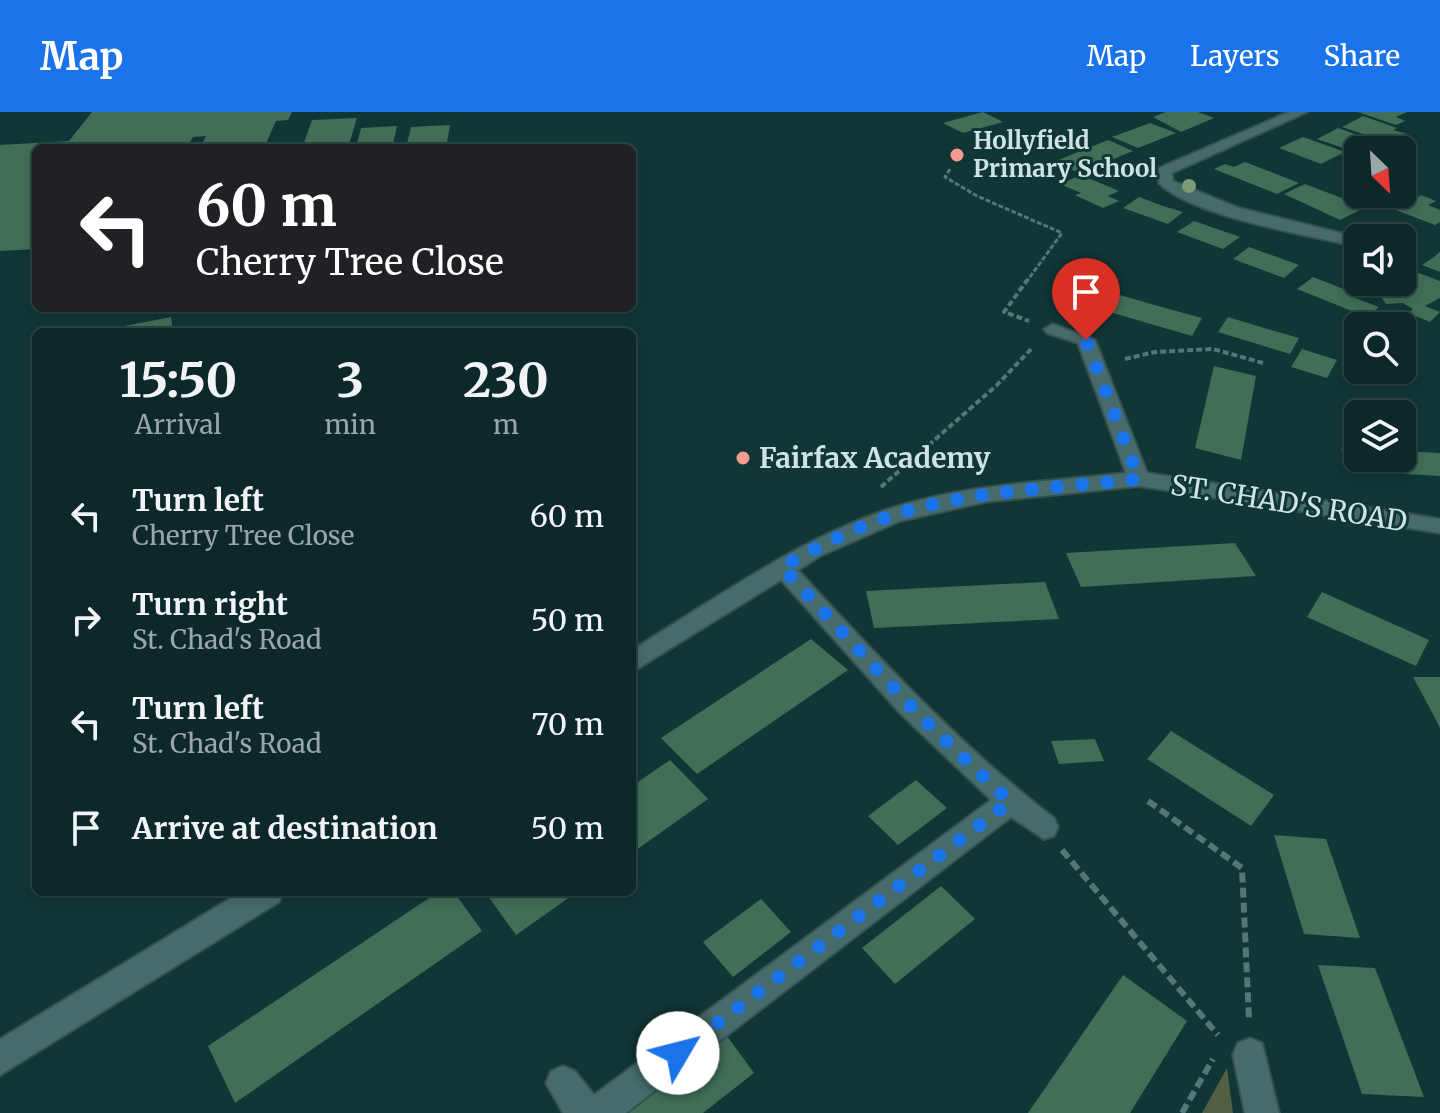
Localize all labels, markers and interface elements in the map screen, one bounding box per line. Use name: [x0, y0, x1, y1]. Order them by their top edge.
text: Map: [40, 33, 124, 80]
text: Map: [1086, 38, 1146, 74]
text: Layers: [1190, 38, 1279, 74]
text: Share: [1323, 38, 1400, 74]
place label: Hollyfield Primary School: [973, 125, 1157, 184]
north arrow: [1344, 136, 1416, 208]
map controls: [1344, 136, 1416, 472]
marker: Hollyfield Primary School: [948, 146, 966, 164]
text: 60 m: [196, 171, 337, 241]
icon: left: [64, 176, 168, 280]
button: sound: [1344, 224, 1416, 296]
text: Cherry Tree Close: [196, 240, 504, 285]
pin: [1052, 258, 1120, 340]
icon: arrive: [1064, 270, 1108, 314]
button: search: [1344, 312, 1416, 384]
text: 15:50: [119, 350, 237, 410]
text: 3: [336, 350, 364, 410]
text: 230: [463, 350, 549, 410]
button: layers: [1344, 400, 1416, 472]
text: Arrival: [135, 408, 222, 441]
text: min: [324, 408, 376, 441]
text: m: [493, 408, 519, 441]
place label: Fairfax Academy: [759, 440, 991, 476]
marker: Fairfax Academy: [734, 449, 752, 467]
street label: ST. CHAD'S ROAD: [1168, 467, 1410, 539]
text: Turn left: [132, 481, 264, 519]
icon: left: [64, 494, 108, 538]
text: 60 m: [530, 497, 604, 535]
text: Cherry Tree Close: [132, 519, 354, 552]
text: Turn right: [132, 585, 288, 623]
icon: right: [64, 598, 108, 642]
text: 50 m: [531, 601, 604, 639]
text: St. Chad's Road: [132, 623, 322, 656]
text: Turn left: [132, 689, 264, 727]
icon: left: [64, 702, 108, 746]
text: 70 m: [531, 705, 604, 743]
text: St. Chad's Road: [132, 727, 322, 760]
icon: arrive: [64, 806, 108, 850]
text: Arrive at destination: [132, 809, 438, 847]
text: 50 m: [531, 809, 604, 847]
position arrow: [636, 1011, 720, 1095]

